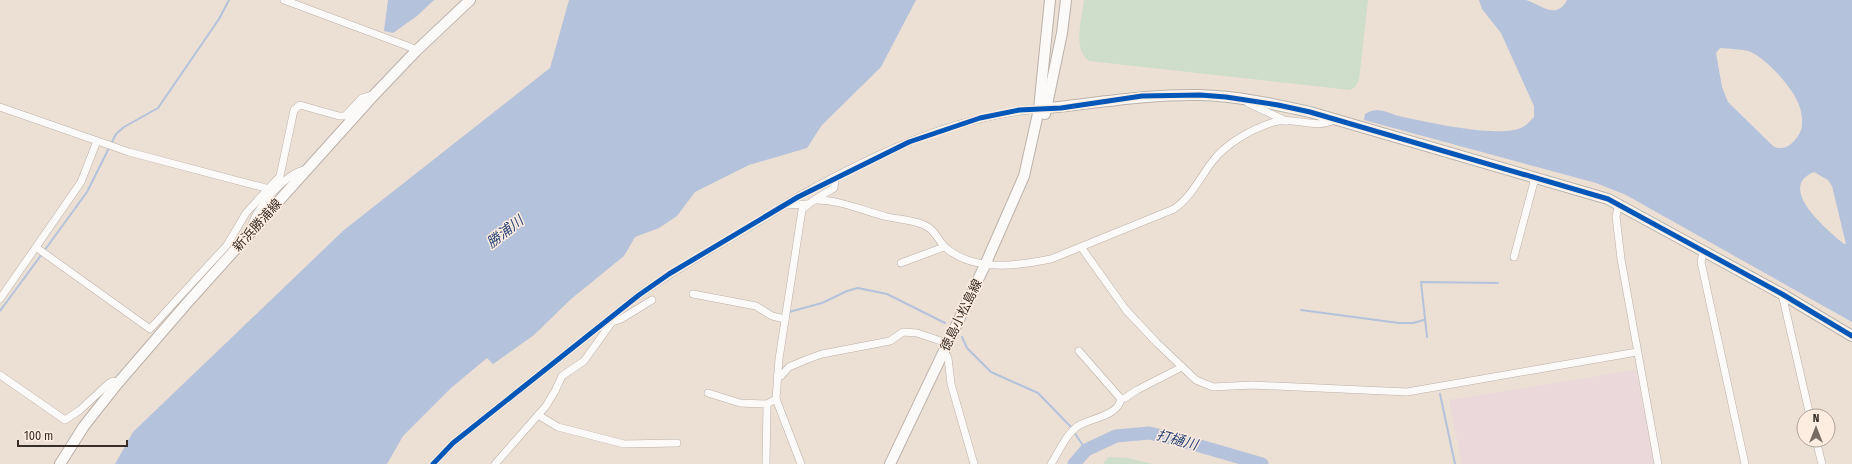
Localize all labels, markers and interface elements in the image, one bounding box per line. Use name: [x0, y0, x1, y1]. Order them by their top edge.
street label: 新浜勝浦線: [230, 196, 284, 254]
water label: 勝浦川: [483, 211, 528, 252]
street label: 徳島小松島線: [937, 277, 985, 353]
north arrow: [1796, 408, 1836, 448]
text: N: [1813, 412, 1819, 425]
scale bar: [18, 422, 127, 448]
water label: 打樋川: [1155, 426, 1201, 454]
text: 100 m: [24, 429, 53, 443]

